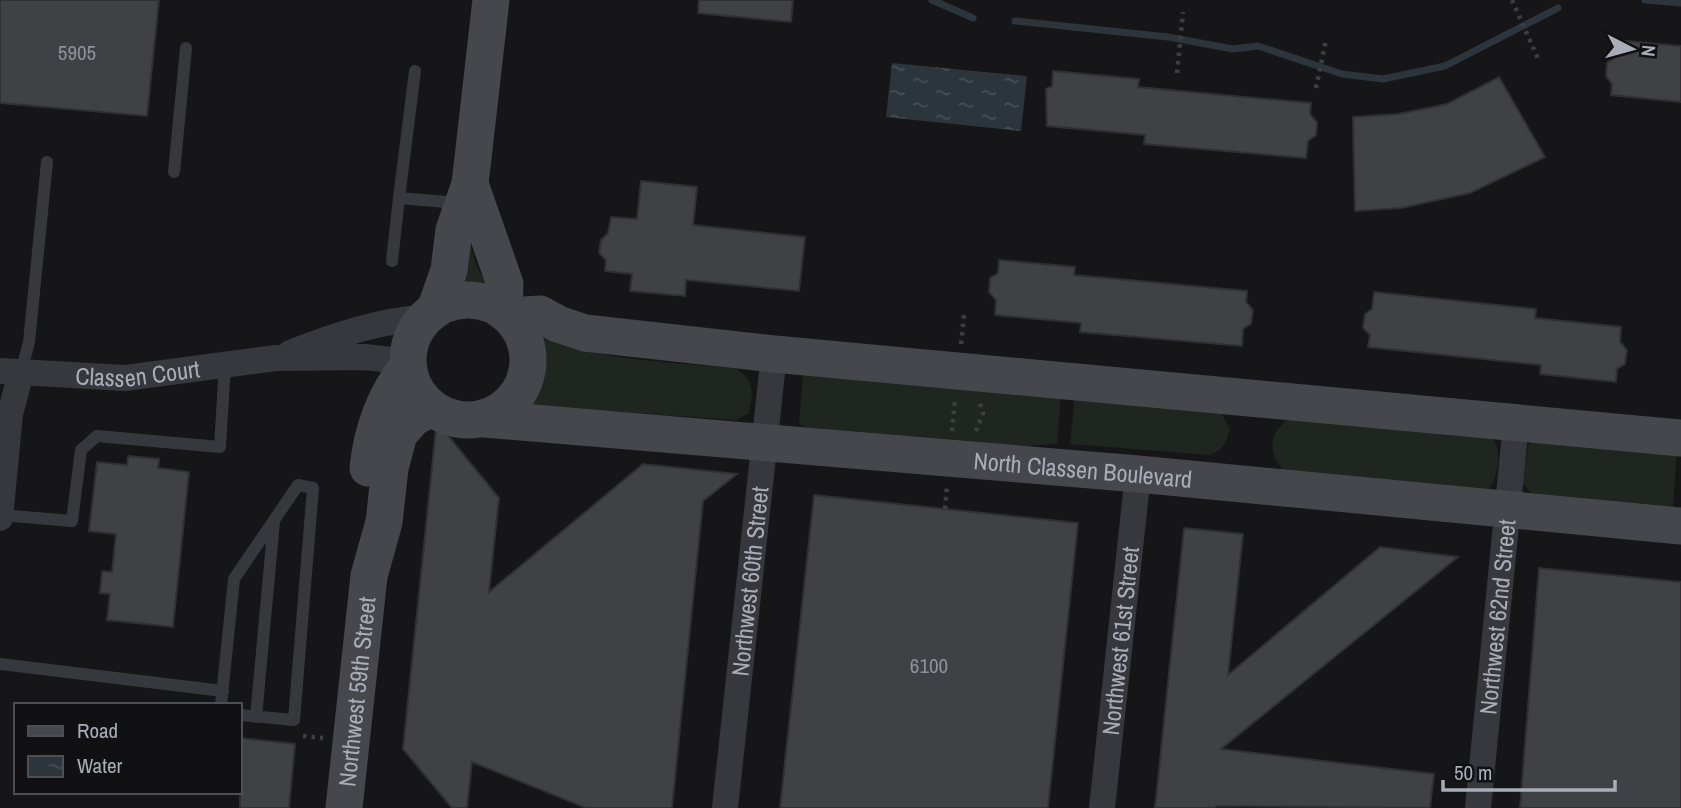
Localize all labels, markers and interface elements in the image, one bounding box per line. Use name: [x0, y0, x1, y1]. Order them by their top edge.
north arrow: [1597, 14, 1667, 84]
house number: 5905: [58, 38, 96, 67]
text: N: [1635, 44, 1662, 58]
street label: Classen Court: [75, 352, 202, 394]
street label: North Classen Boulevard: [972, 444, 1193, 495]
street label: Northwest 60th Street: [723, 484, 776, 678]
street label: Northwest 62nd Street: [1471, 517, 1523, 716]
street label: Northwest 61st Street: [1094, 545, 1146, 737]
street label: Northwest 59th Street: [330, 595, 383, 788]
house number: 6100: [910, 651, 948, 680]
legend: [14, 703, 242, 794]
text: Road: [77, 716, 118, 745]
scale bar: [1443, 748, 1614, 792]
text: Water: [77, 751, 123, 780]
text: 50 m: [1454, 758, 1492, 787]

